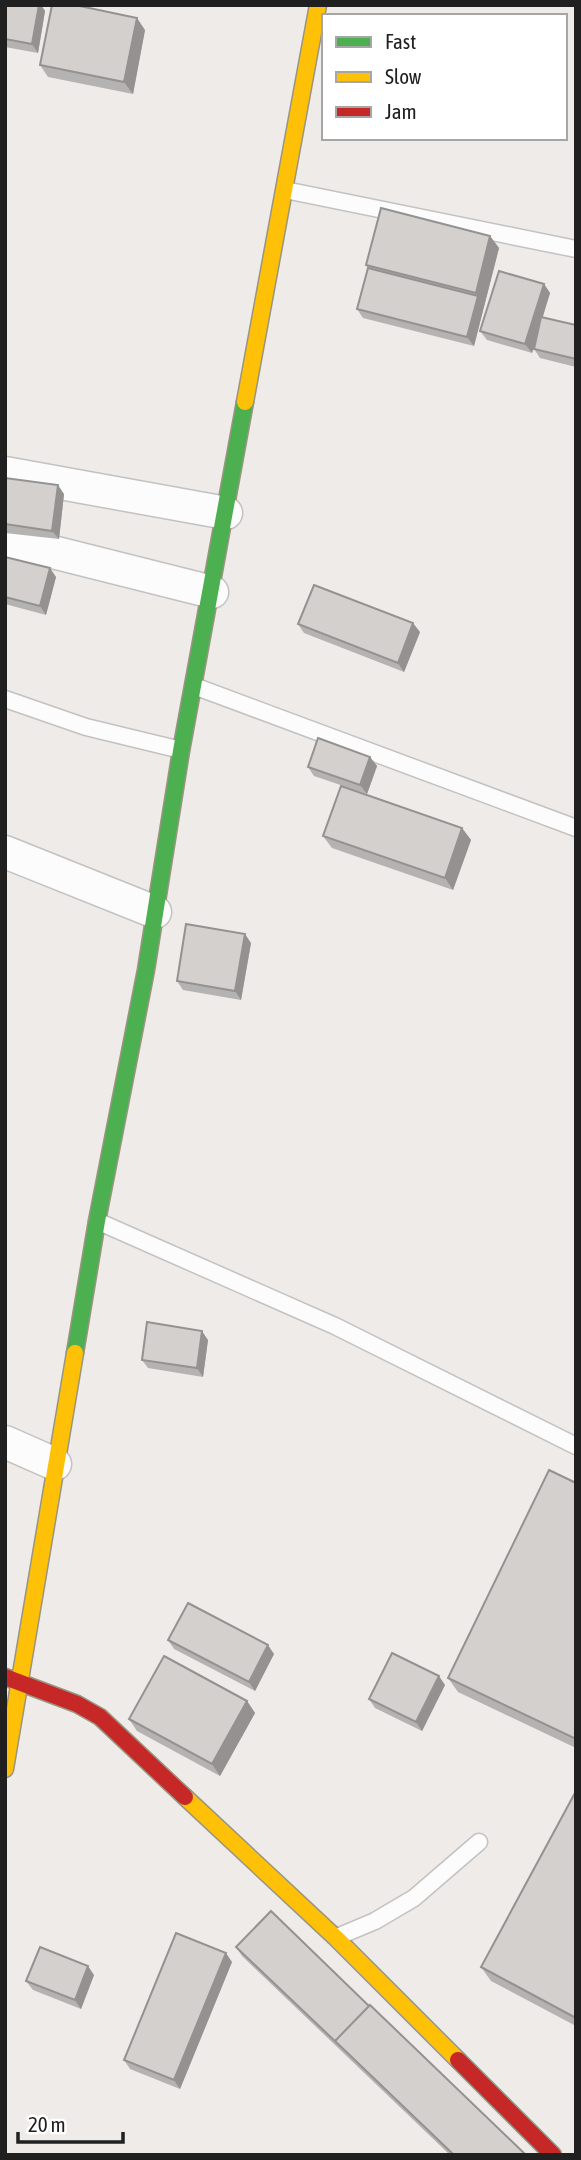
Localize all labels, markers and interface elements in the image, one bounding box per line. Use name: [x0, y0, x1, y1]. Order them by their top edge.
legend: [322, 14, 567, 140]
text: Fast: [385, 29, 416, 53]
text: Slow: [385, 64, 422, 88]
text: Jam: [385, 99, 417, 123]
scale bar: [18, 2100, 122, 2144]
text: 20 m: [28, 2112, 66, 2136]

